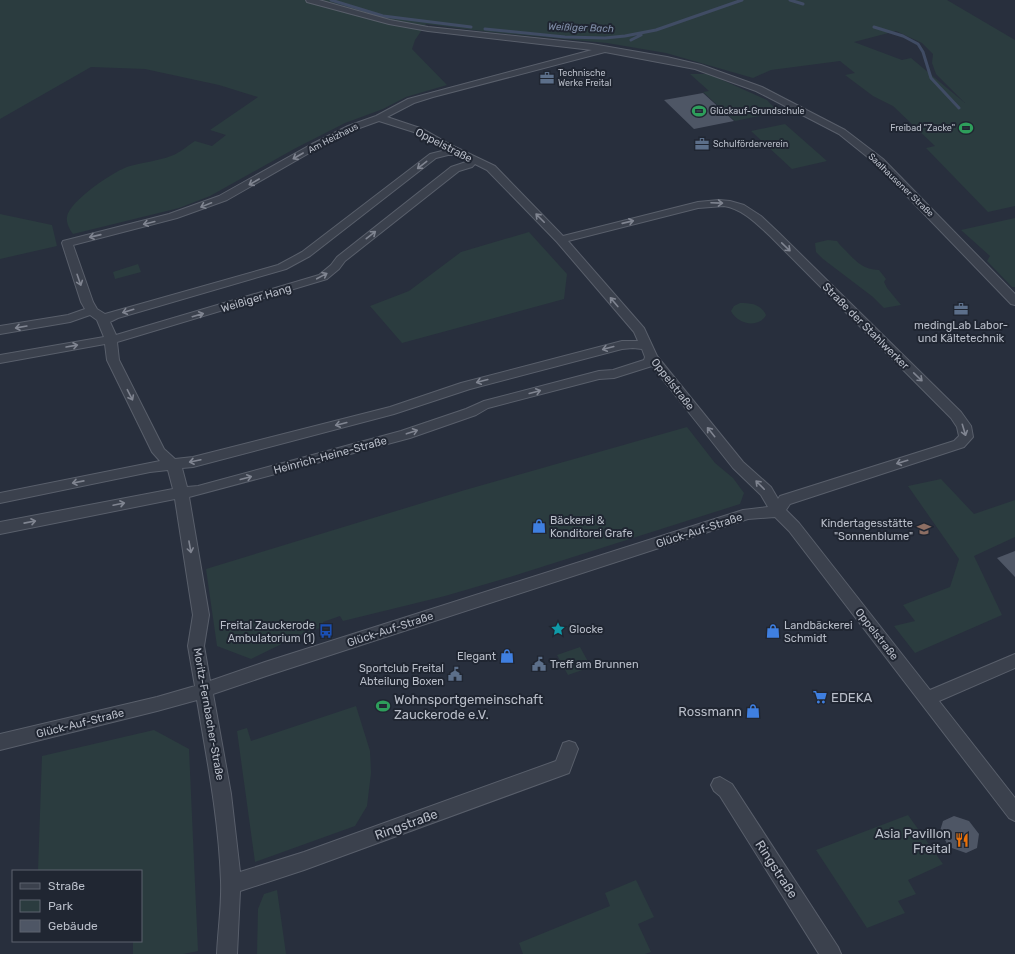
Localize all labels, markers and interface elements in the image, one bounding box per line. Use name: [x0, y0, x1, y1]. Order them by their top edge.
water label: Weißiger Bach: [548, 21, 614, 35]
place label: Technische Werke Freital: [558, 68, 612, 88]
office icon: Technische Werke Freital: [539, 70, 555, 86]
sports icon: Glückauf-Grundschule: [691, 103, 707, 119]
place label: Glückauf-Grundschule: [710, 106, 805, 116]
sports icon: Freibad "Zacke": [958, 120, 974, 136]
street label: Am Heizhaus: [306, 121, 360, 155]
place label: Freibad "Zacke": [890, 123, 955, 133]
street label: Oppelstraße: [413, 126, 474, 165]
office icon: Schulförderverein: [694, 136, 710, 152]
place label: Schulförderverein: [713, 139, 788, 149]
street label: Saalhausener Straße: [866, 151, 936, 219]
one-way arrow: [292, 152, 304, 160]
one-way arrow: [417, 161, 428, 169]
one-way arrow: [248, 178, 260, 186]
one-way arrow: [710, 199, 723, 207]
one-way arrow: [201, 202, 213, 209]
one-way arrow: [535, 213, 545, 223]
one-way arrow: [622, 218, 635, 226]
one-way arrow: [143, 219, 156, 227]
one-way arrow: [366, 230, 377, 239]
one-way arrow: [89, 232, 102, 240]
one-way arrow: [781, 242, 791, 252]
one-way arrow: [316, 272, 328, 279]
one-way arrow: [75, 273, 83, 285]
street label: Straße der Stahlwerker: [820, 280, 912, 373]
street label: Weißiger Hang: [219, 282, 293, 315]
one-way arrow: [610, 296, 619, 307]
office icon: medingLab Labor- und Kältetechnik: [953, 301, 969, 317]
one-way arrow: [121, 308, 134, 315]
one-way arrow: [191, 311, 204, 318]
place label: medingLab Labor- und Kältetechnik: [914, 319, 1008, 345]
one-way arrow: [15, 323, 28, 331]
one-way arrow: [65, 342, 78, 350]
one-way arrow: [601, 345, 614, 353]
street label: Oppelstraße: [648, 356, 697, 413]
one-way arrow: [913, 372, 923, 382]
one-way arrow: [476, 378, 489, 386]
one-way arrow: [528, 387, 541, 395]
one-way arrow: [127, 389, 134, 401]
one-way arrow: [335, 421, 348, 428]
one-way arrow: [961, 423, 968, 436]
one-way arrow: [707, 427, 716, 438]
one-way arrow: [405, 428, 417, 436]
street label: Heinrich-Heine-Straße: [272, 434, 388, 477]
one-way arrow: [189, 457, 202, 465]
one-way arrow: [895, 459, 908, 466]
one-way arrow: [239, 474, 252, 481]
one-way arrow: [72, 478, 85, 486]
one-way arrow: [755, 480, 765, 489]
one-way arrow: [112, 500, 125, 508]
street label: Glück-Auf-Straße: [654, 510, 744, 551]
place label: Bäckerei & Konditorei Grafe: [550, 514, 633, 540]
one-way arrow: [23, 517, 36, 525]
place label: Kindertagesstätte "Sonnenblume": [821, 517, 913, 543]
shop icon: Bäckerei & Konditorei Grafe: [531, 518, 547, 534]
school or university icon: Kindertagesstätte "Sonnenblume": [916, 521, 932, 537]
one-way arrow: [186, 540, 194, 553]
street label: Oppelstraße: [852, 606, 901, 663]
street label: Glück-Auf-Straße: [345, 609, 435, 650]
place label: Freital Zauckerode Ambulatorium (1): [220, 619, 315, 645]
place label: Landbäckerei Schmidt: [784, 619, 853, 645]
place icon: Glocke: [550, 621, 566, 637]
bus stop icon: Freital Zauckerode Ambulatorium (1): [318, 623, 334, 639]
place label: Glocke: [569, 623, 603, 636]
shop icon: Landbäckerei Schmidt: [765, 623, 781, 639]
street label: Moritz-Fernbacher-Straße: [190, 647, 227, 781]
shop icon: Elegant: [499, 648, 515, 664]
place label: Elegant: [457, 650, 497, 663]
public building icon: Treff am Brunnen: [531, 656, 547, 672]
place label: Treff am Brunnen: [550, 658, 639, 671]
place label: Sportclub Freital Abteilung Boxen: [359, 662, 444, 688]
public building icon: Sportclub Freital Abteilung Boxen: [447, 666, 463, 682]
supermarket icon: EDEKA: [812, 689, 828, 705]
place label: EDEKA: [831, 690, 873, 705]
place label: Wohnsportgemeinschaft Zauckerode e.V.: [394, 692, 543, 722]
sports icon: Wohnsportgemeinschaft Zauckerode e.V.: [375, 698, 391, 714]
shop icon: Rossmann: [745, 703, 761, 719]
place label: Rossmann: [678, 704, 742, 719]
street label: Glück-Auf-Straße: [35, 706, 125, 741]
street label: Ringstraße: [373, 806, 440, 844]
place label: Asia Pavillon Freital: [875, 826, 951, 856]
restaurant icon: Asia Pavillon Freital: [954, 832, 970, 848]
street label: Ringstraße: [751, 838, 801, 902]
legend: [12, 870, 142, 942]
text: Straße: [48, 879, 85, 893]
text: Park: [48, 899, 74, 913]
text: Gebäude: [48, 919, 98, 933]

